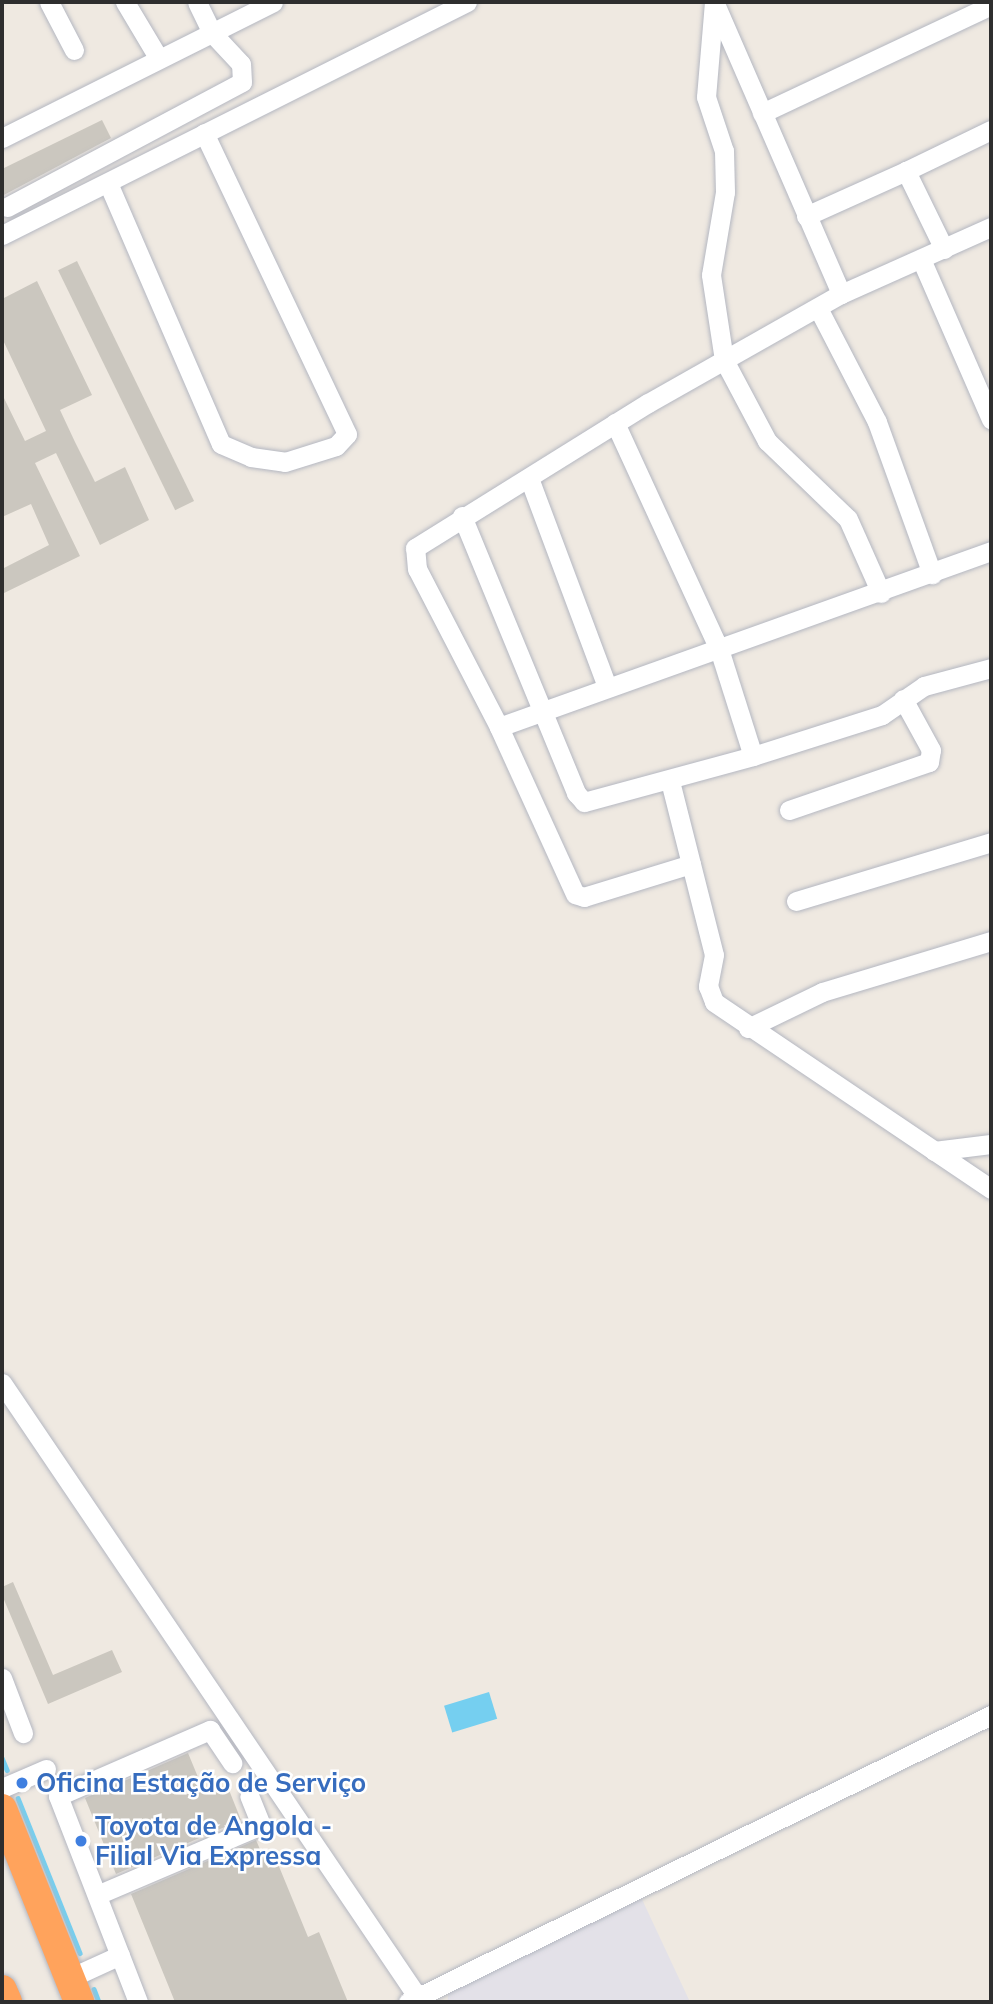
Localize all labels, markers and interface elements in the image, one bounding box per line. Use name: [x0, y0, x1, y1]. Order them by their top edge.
place label: Oficina Estação de Serviço: [36, 1767, 366, 1799]
marker: Oficina Estação de Serviço: [14, 1775, 30, 1791]
place label: Toyota de Angola - Filial Via Expressa: [95, 1810, 332, 1871]
marker: Toyota de Angola - Filial Via Expressa: [73, 1833, 89, 1849]

